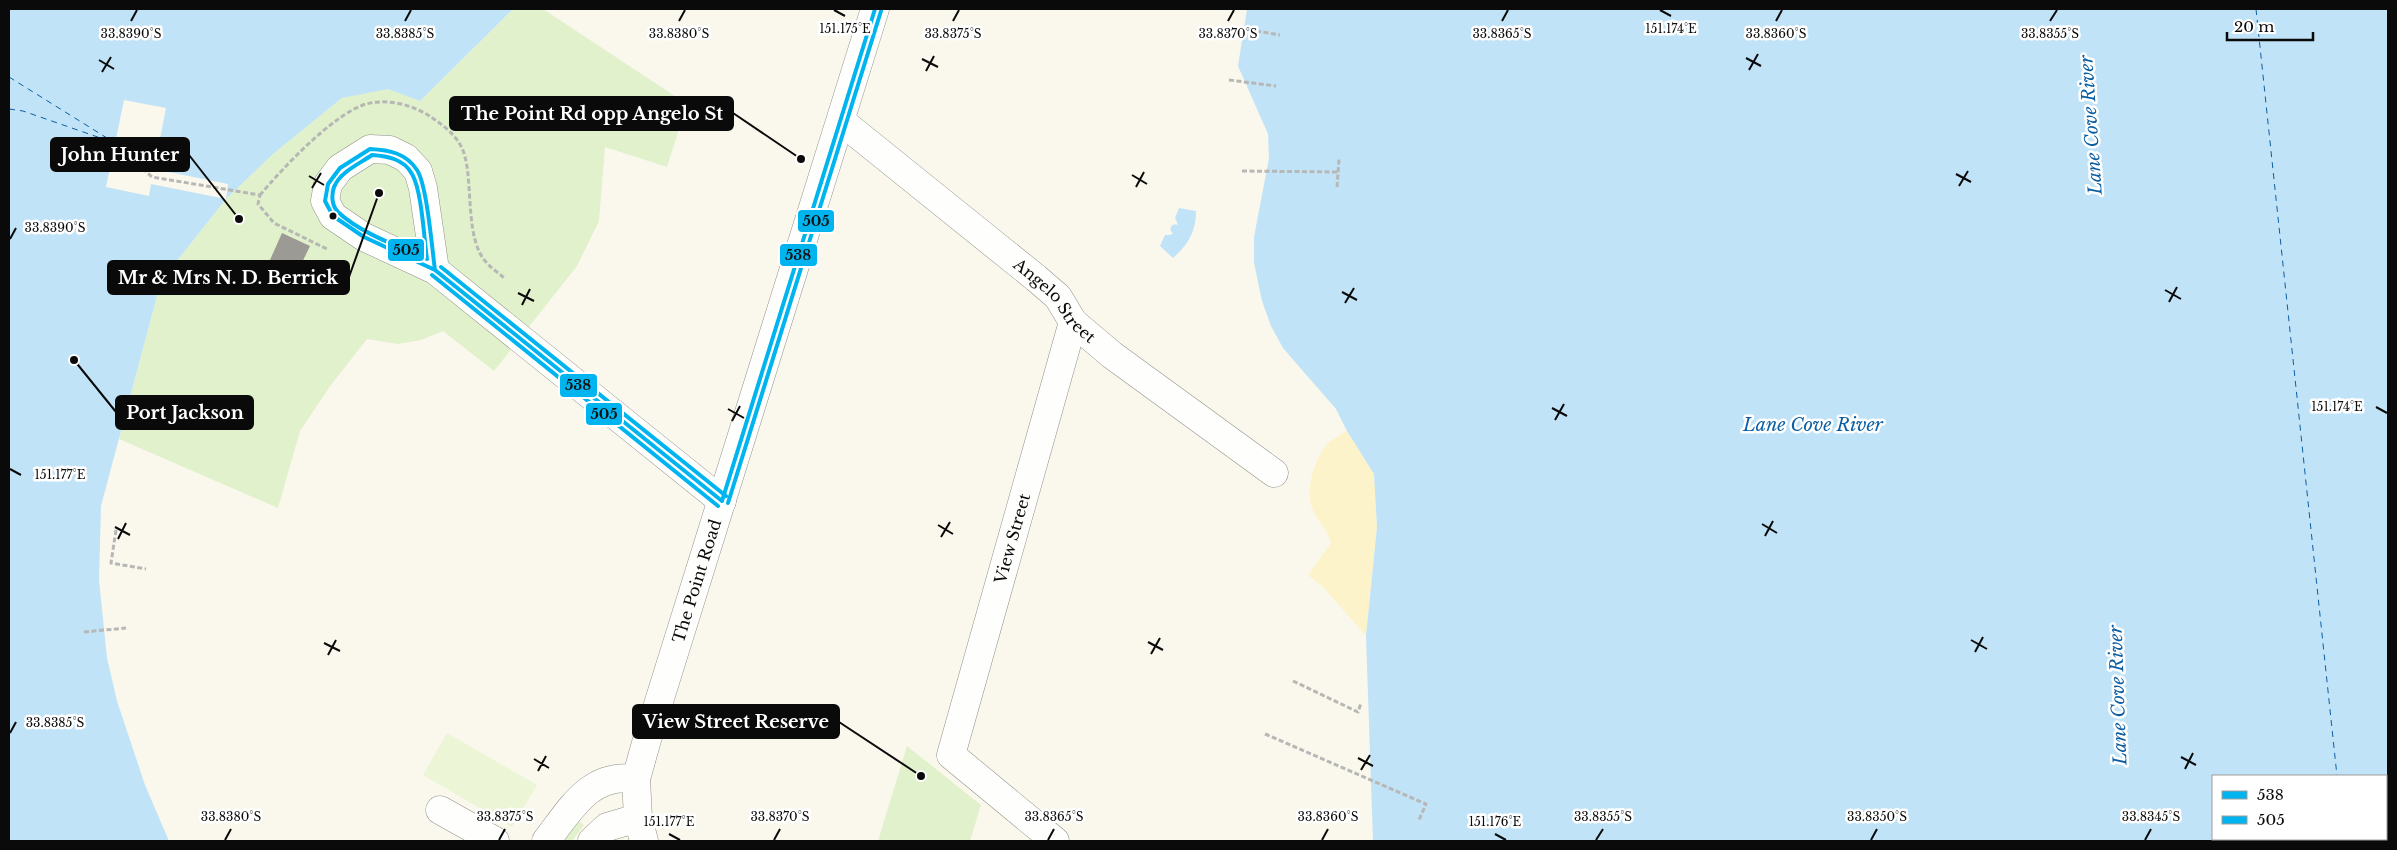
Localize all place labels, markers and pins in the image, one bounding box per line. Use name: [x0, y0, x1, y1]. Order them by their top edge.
callout: The Point Rd opp Angelo St: [450, 97, 733, 130]
callout: John Hunter: [51, 138, 189, 171]
unlabelled marker: [328, 211, 338, 221]
callout: Mr & Mrs N. D. Berrick: [108, 261, 349, 294]
callout: Port Jackson: [116, 396, 253, 429]
callout: View Street Reserve: [633, 705, 839, 738]

